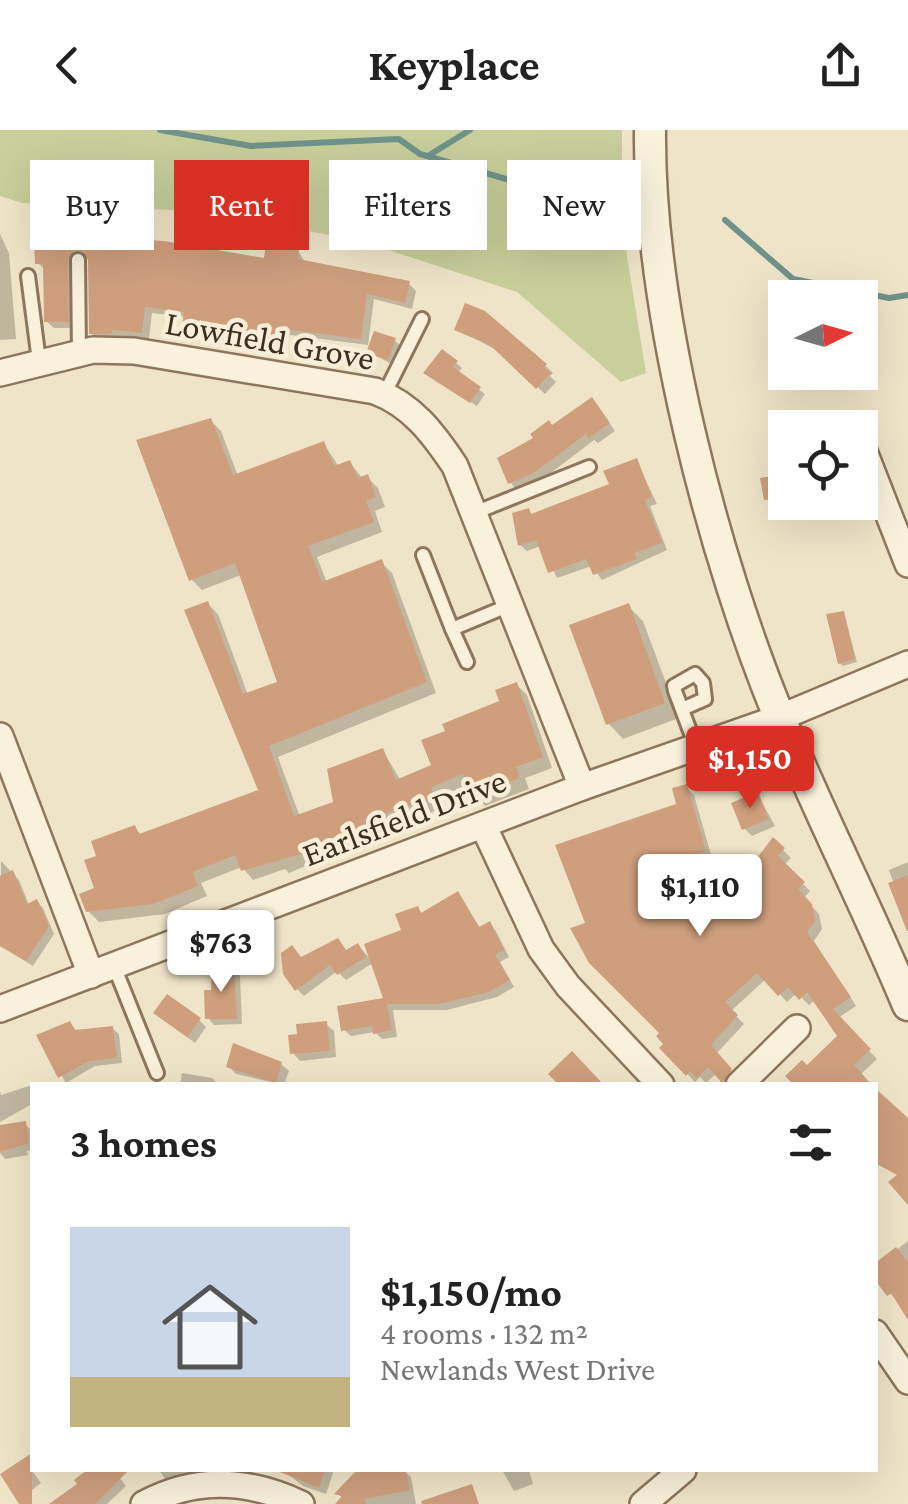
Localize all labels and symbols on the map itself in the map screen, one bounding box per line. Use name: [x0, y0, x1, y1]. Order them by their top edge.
north arrow: [768, 280, 878, 390]
street label: Lowfield Grove: [162, 303, 377, 378]
pin: $1,150: [669, 726, 831, 811]
street label: Earlsfield Drive: [297, 761, 511, 874]
pin: $1,110: [619, 854, 781, 939]
pin: $763: [162, 910, 280, 995]

